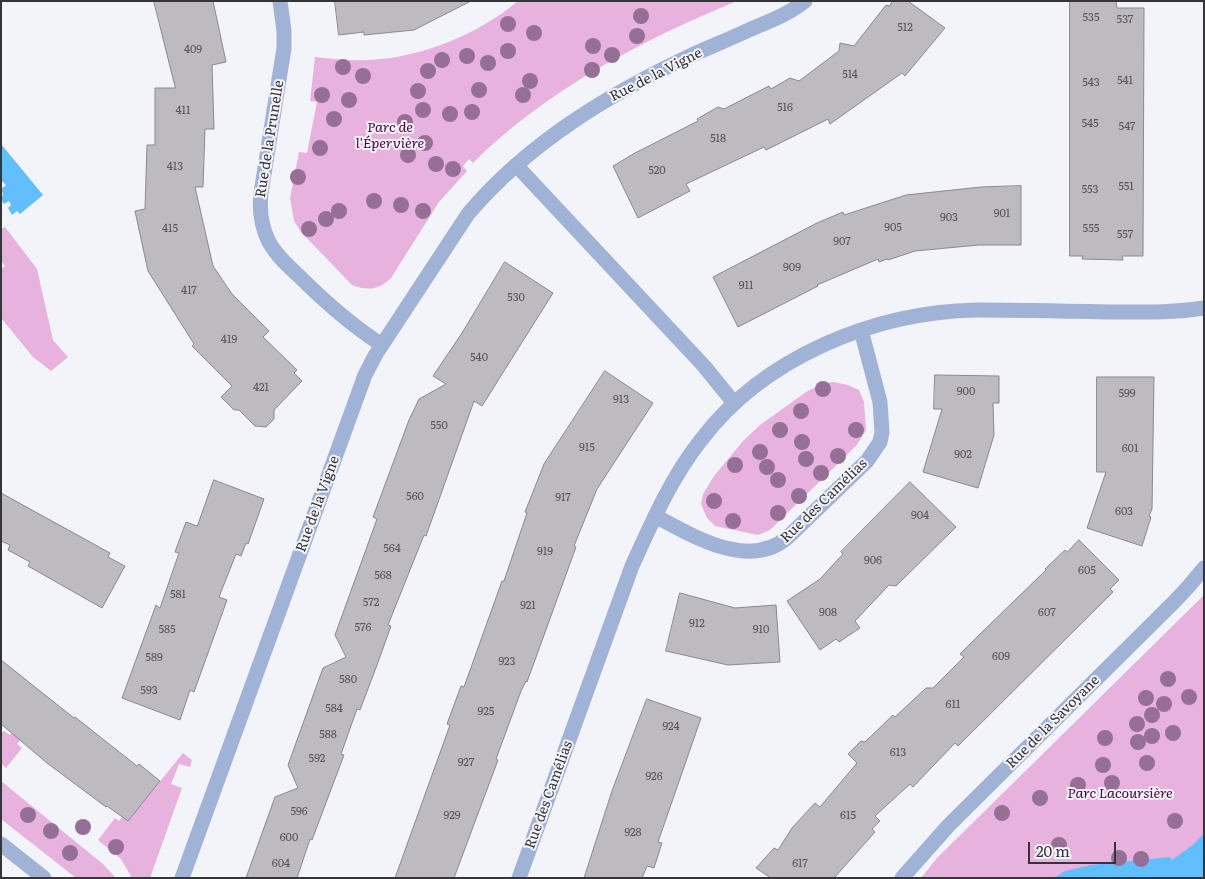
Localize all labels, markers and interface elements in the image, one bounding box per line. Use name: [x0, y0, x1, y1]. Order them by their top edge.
house number: 535: [1082, 11, 1100, 25]
house number: 537: [1117, 13, 1133, 27]
house number: 512: [897, 21, 913, 35]
house number: 409: [184, 43, 202, 57]
street label: Rue de la Vigne: [607, 45, 705, 105]
house number: 514: [842, 68, 858, 82]
house number: 541: [1117, 74, 1133, 88]
house number: 543: [1082, 76, 1100, 90]
street label: Rue de la Prunelle: [252, 79, 288, 199]
house number: 516: [777, 101, 793, 115]
house number: 411: [175, 104, 191, 118]
house number: 545: [1081, 117, 1099, 131]
park label: Parc de l'Épervière: [356, 120, 424, 152]
house number: 547: [1119, 120, 1135, 134]
house number: 518: [710, 132, 726, 146]
house number: 413: [167, 160, 183, 174]
house number: 520: [648, 164, 666, 178]
house number: 551: [1118, 180, 1134, 194]
house number: 553: [1081, 183, 1099, 197]
house number: 901: [994, 207, 1010, 221]
house number: 903: [940, 211, 958, 225]
house number: 905: [884, 221, 902, 235]
house number: 415: [162, 222, 178, 236]
house number: 555: [1083, 222, 1099, 236]
house number: 557: [1117, 228, 1133, 242]
house number: 907: [833, 235, 851, 249]
house number: 909: [783, 261, 801, 275]
house number: 911: [739, 279, 753, 293]
house number: 417: [181, 284, 197, 298]
house number: 530: [507, 291, 525, 305]
house number: 419: [221, 333, 237, 347]
house number: 540: [470, 351, 488, 365]
house number: 421: [253, 381, 269, 395]
house number: 900: [957, 385, 975, 399]
house number: 599: [1118, 387, 1136, 401]
house number: 913: [613, 393, 629, 407]
house number: 550: [430, 419, 448, 433]
house number: 915: [579, 441, 595, 455]
house number: 601: [1122, 442, 1138, 456]
house number: 902: [954, 448, 972, 462]
street label: Rue de la Vigne: [293, 454, 343, 554]
street label: Rue des Camélias: [777, 455, 871, 547]
house number: 560: [406, 490, 424, 504]
house number: 917: [555, 491, 571, 505]
house number: 603: [1115, 505, 1133, 519]
house number: 904: [911, 509, 929, 523]
house number: 564: [383, 542, 401, 556]
house number: 919: [537, 545, 553, 559]
house number: 906: [864, 554, 882, 568]
house number: 605: [1078, 564, 1096, 578]
house number: 568: [374, 569, 392, 583]
house number: 581: [170, 588, 186, 602]
house number: 572: [363, 596, 379, 610]
house number: 921: [520, 599, 536, 613]
house number: 908: [819, 606, 837, 620]
house number: 607: [1038, 606, 1056, 620]
house number: 912: [689, 617, 705, 631]
house number: 576: [354, 621, 372, 635]
house number: 585: [158, 623, 176, 637]
house number: 910: [753, 623, 769, 637]
house number: 609: [992, 650, 1010, 664]
house number: 589: [145, 651, 163, 665]
house number: 923: [498, 655, 516, 669]
street label: Rue de la Savoyane: [1003, 672, 1103, 772]
house number: 580: [339, 673, 357, 687]
house number: 593: [140, 684, 158, 698]
house number: 611: [946, 698, 960, 712]
house number: 584: [325, 702, 343, 716]
house number: 925: [478, 705, 494, 719]
house number: 924: [662, 720, 680, 734]
house number: 588: [319, 728, 337, 742]
street label: Rue des Camélias: [522, 739, 576, 851]
house number: 613: [890, 746, 906, 760]
house number: 592: [309, 752, 325, 766]
house number: 927: [458, 756, 474, 770]
house number: 926: [645, 770, 663, 784]
park label: Parc Lacoursière: [1067, 786, 1173, 802]
house number: 596: [290, 805, 308, 819]
house number: 929: [444, 809, 460, 823]
house number: 615: [840, 809, 856, 823]
house number: 928: [624, 826, 642, 840]
house number: 600: [280, 831, 298, 845]
scale bar: [1030, 832, 1118, 864]
text: 20 m: [1036, 839, 1070, 862]
house number: 604: [272, 857, 290, 871]
house number: 617: [792, 857, 808, 871]

